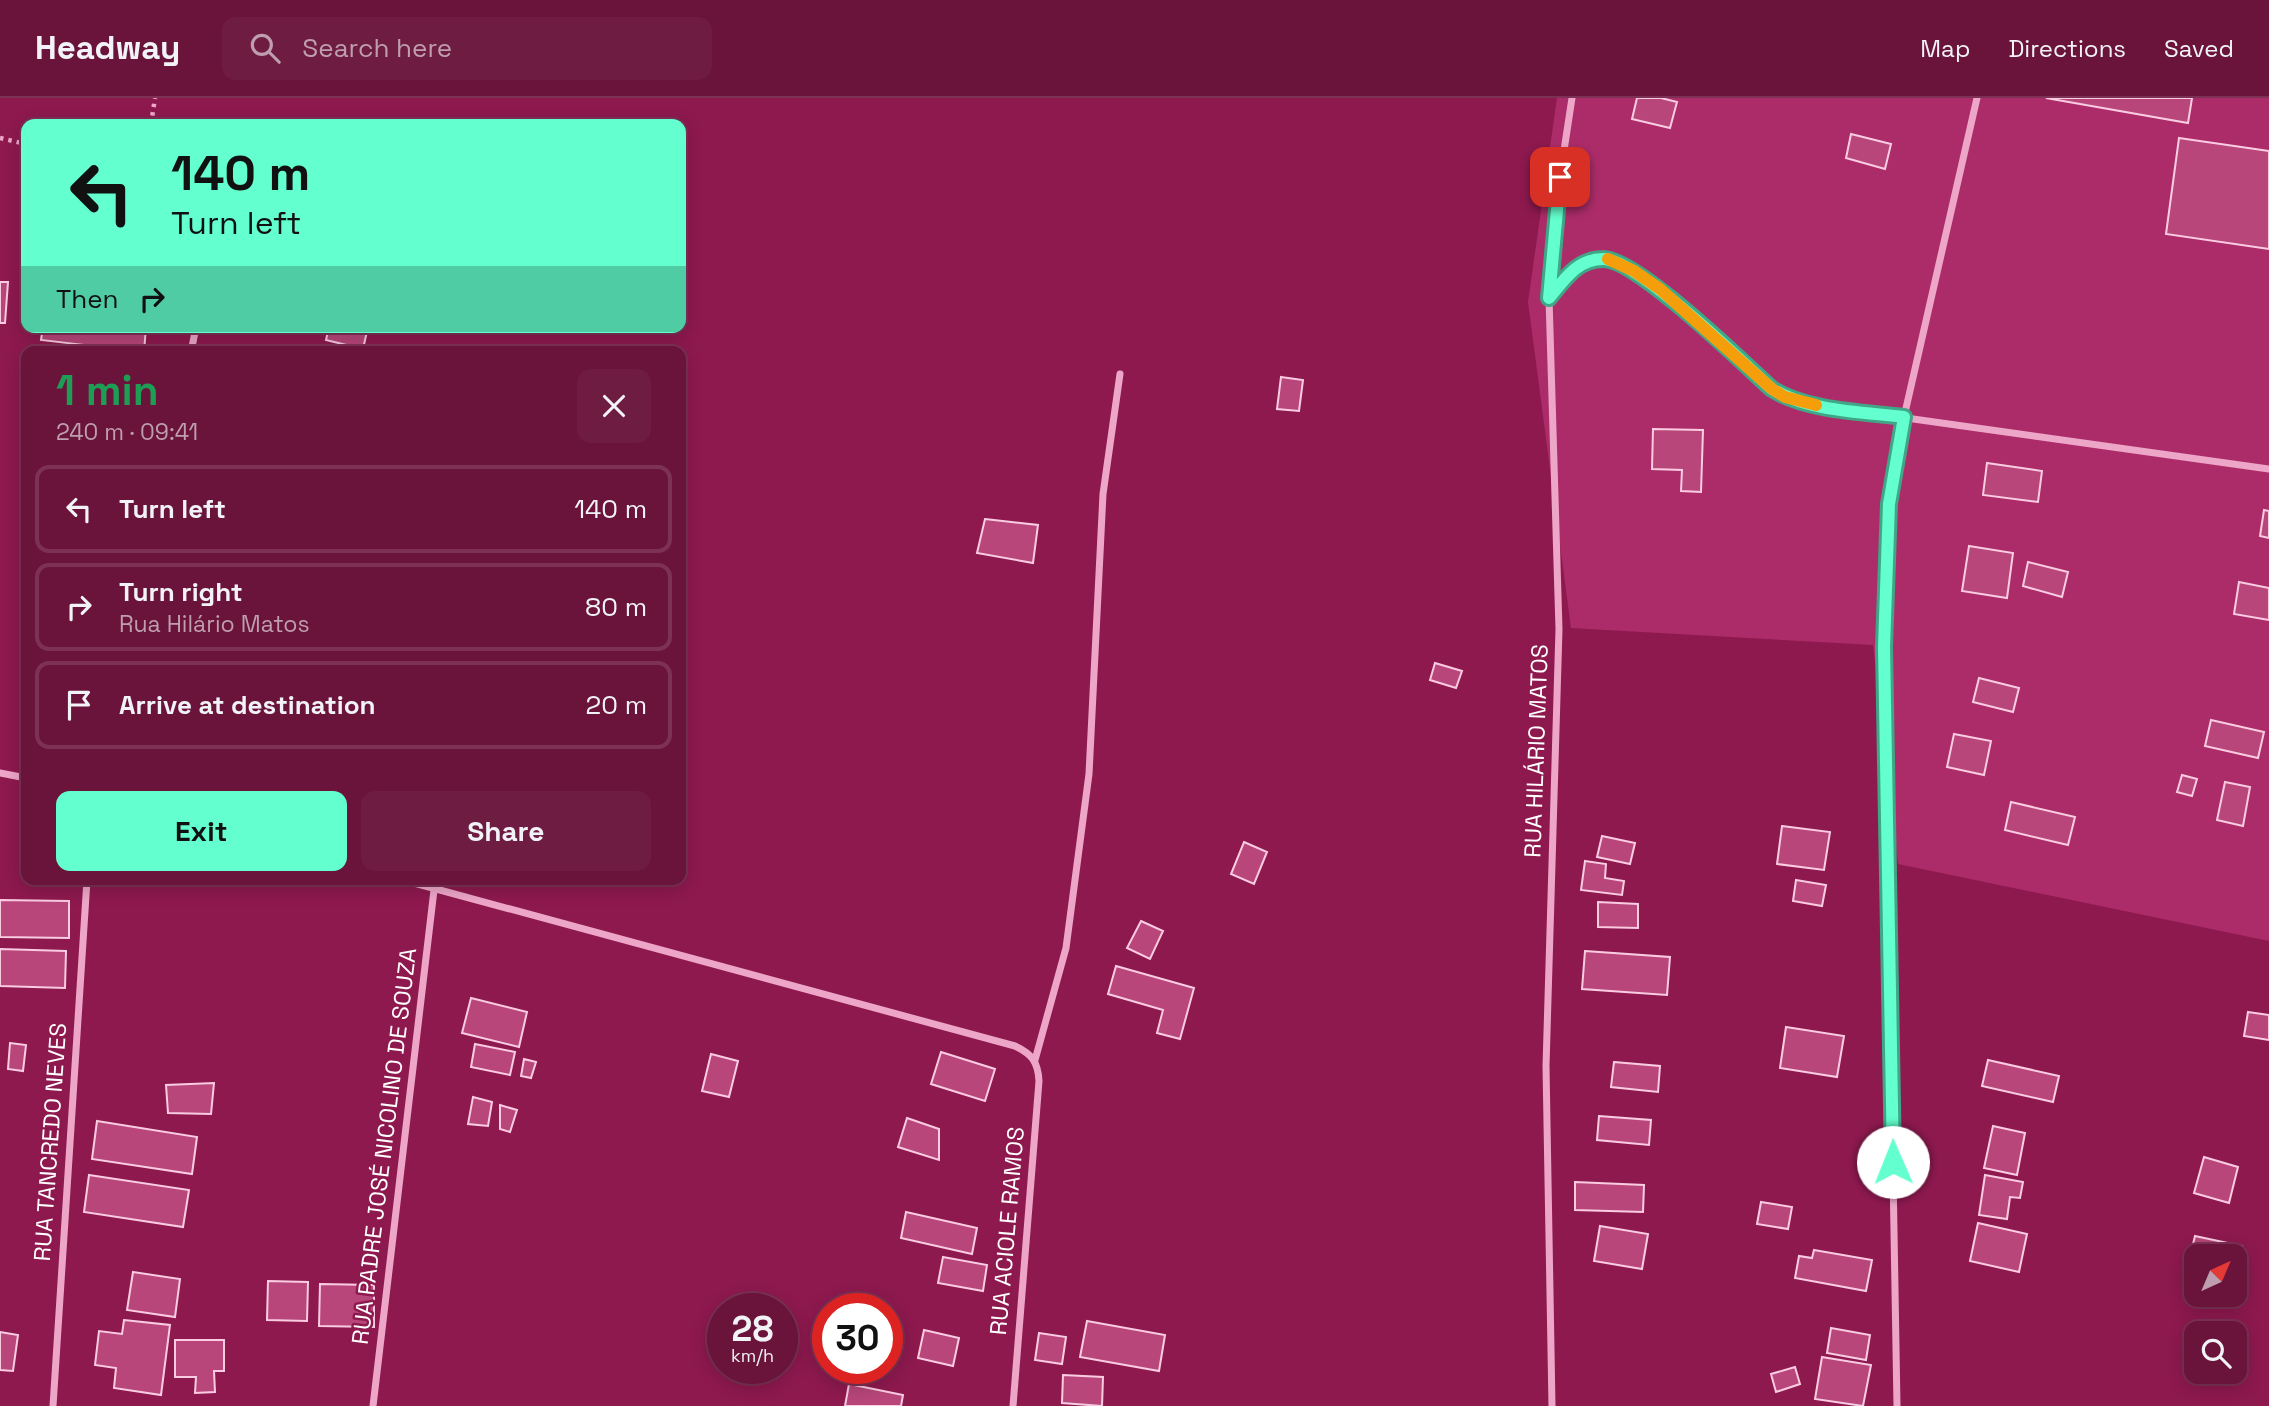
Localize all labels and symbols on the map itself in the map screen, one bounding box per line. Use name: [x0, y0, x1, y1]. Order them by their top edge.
pin: [1530, 147, 1590, 207]
street label: RUA HILÁRIO MATOS: [1517, 644, 1555, 858]
street label: RUA PADRE JOSÉ NICOLINO DE SOUZA: [345, 946, 423, 1346]
street label: RUA TANCREDO NEVES: [27, 1022, 73, 1262]
position arrow: [1856, 1125, 1930, 1199]
street label: RUA ACIOLE RAMOS: [983, 1126, 1031, 1336]
north arrow: [2184, 1244, 2247, 1307]
speed limit sign: 30: [812, 1293, 903, 1384]

